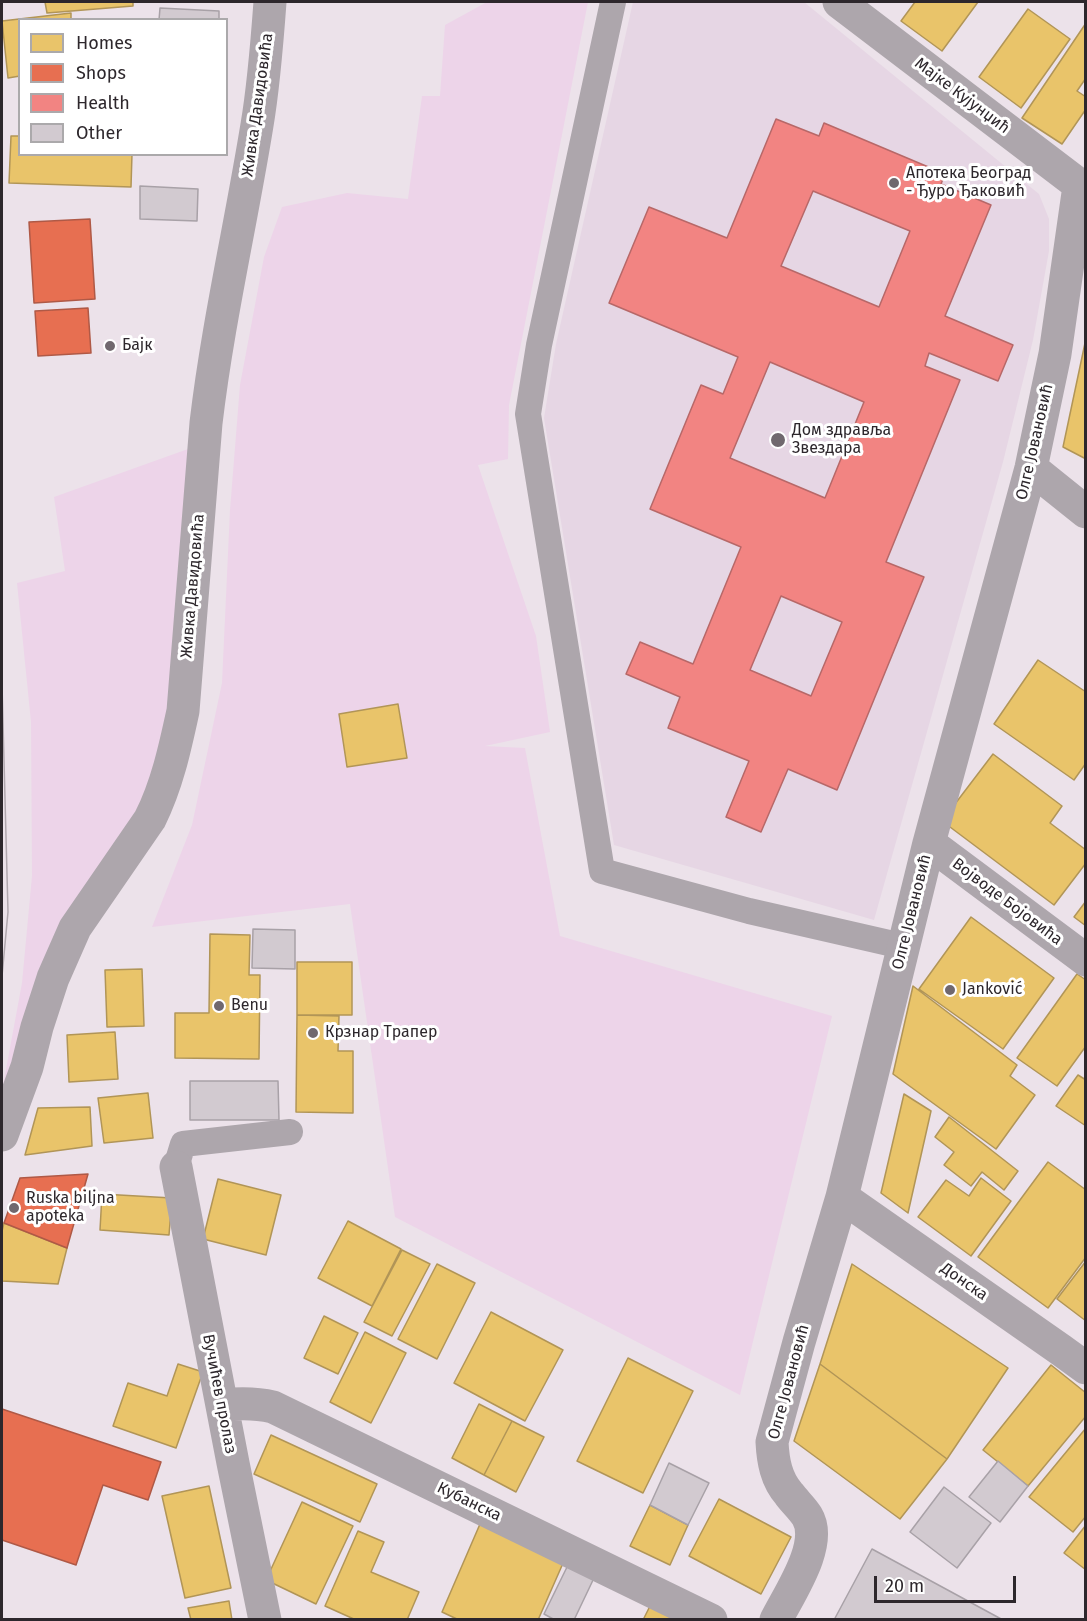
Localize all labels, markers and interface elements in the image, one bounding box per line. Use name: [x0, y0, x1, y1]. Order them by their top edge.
legend: [18, 18, 228, 156]
text: Homes: [76, 32, 132, 54]
street label: Живка Давидовића: [238, 32, 278, 178]
street label: Мајке Кујунџић: [911, 54, 1013, 138]
text: Shops: [76, 62, 126, 84]
text: Health: [76, 92, 130, 114]
text: Other: [76, 122, 122, 144]
place label: Апотека Београд - Ђуро Ђаковић: [906, 164, 1031, 202]
marker: Апотека Београд - Ђуро Ђаковић: [887, 176, 901, 190]
place label: Бајк: [122, 336, 153, 356]
marker: Бајк: [103, 339, 117, 353]
street label: Олге Јовановић: [1012, 382, 1058, 502]
place label: Дом здравља Звездара: [792, 421, 891, 459]
marker: Дом здравља Звездара: [769, 431, 787, 449]
street label: Живка Давидовића: [177, 513, 209, 659]
street label: Олге Јовановић: [888, 852, 936, 972]
street label: Војводе Бојовића: [948, 854, 1066, 950]
place label: Janković: [962, 980, 1022, 1000]
marker: Janković: [943, 983, 957, 997]
place label: Benu: [231, 996, 268, 1016]
marker: Benu: [212, 999, 226, 1013]
place label: Крзнар Трапер: [325, 1023, 437, 1043]
marker: Крзнар Трапер: [306, 1026, 320, 1040]
place label: Ruska biljna apoteka: [26, 1189, 115, 1227]
marker: Ruska biljna apoteka: [7, 1201, 21, 1215]
street label: Донска: [937, 1259, 991, 1305]
street label: Олге Јовановић: [764, 1322, 814, 1442]
street label: Вучићев пролаз: [198, 1333, 240, 1455]
street label: Кубанска: [434, 1478, 504, 1526]
scale bar: [877, 1564, 1020, 1602]
text: 20 m: [885, 1575, 924, 1597]

